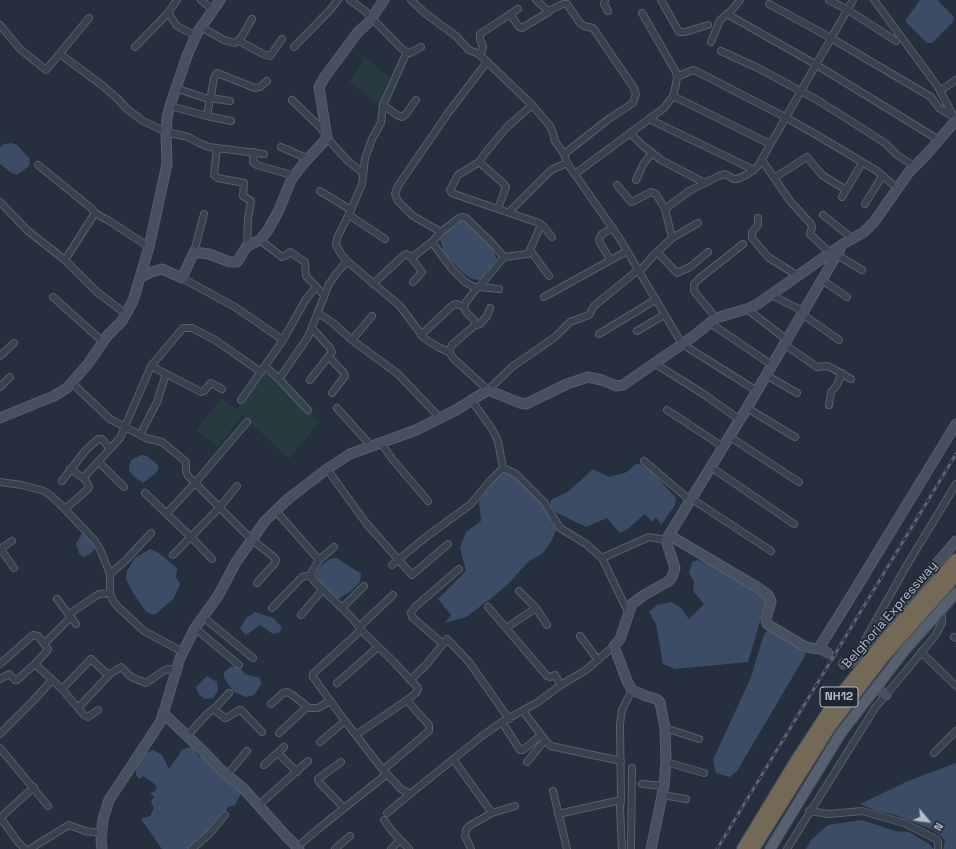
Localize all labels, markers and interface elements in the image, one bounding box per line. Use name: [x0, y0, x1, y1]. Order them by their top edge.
street label: Belghoria Expressway: [839, 558, 941, 672]
road number: NH12: [820, 687, 858, 707]
north arrow: [908, 801, 948, 841]
text: N: [931, 820, 946, 833]

